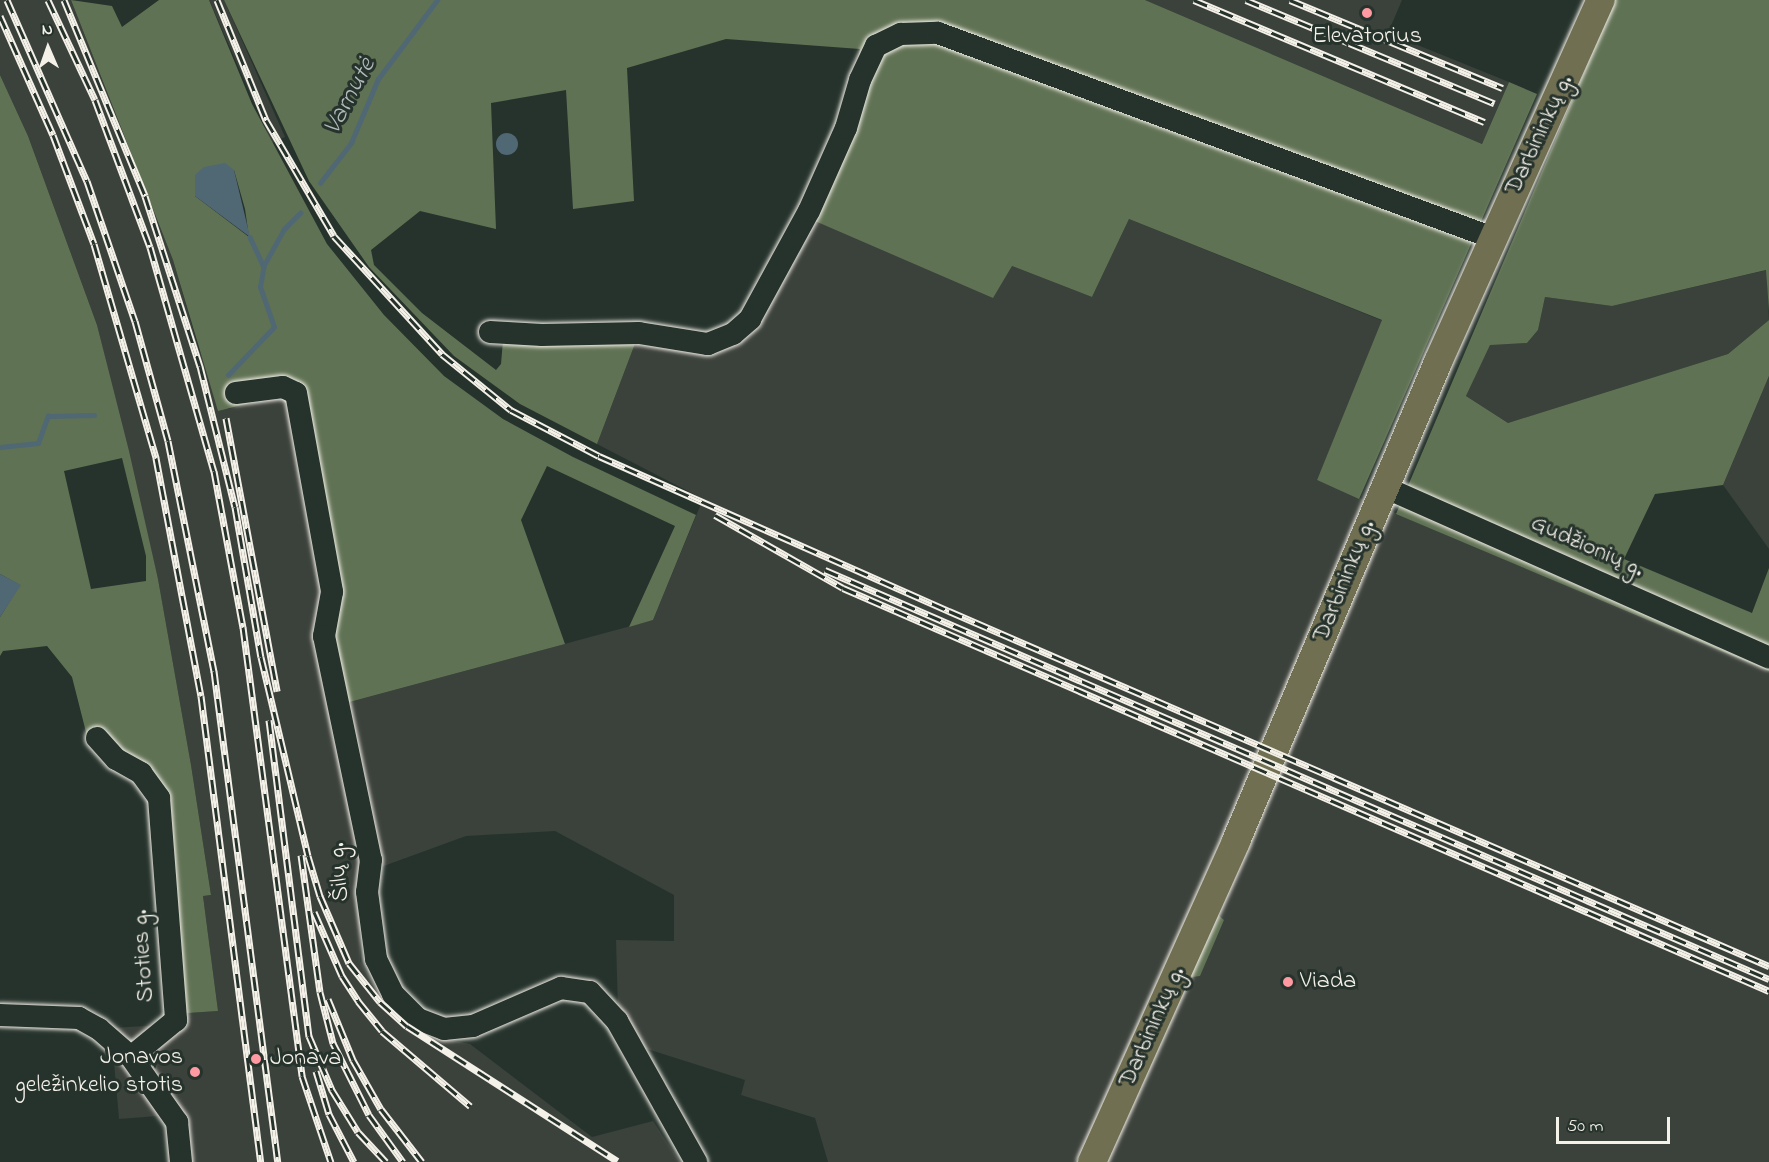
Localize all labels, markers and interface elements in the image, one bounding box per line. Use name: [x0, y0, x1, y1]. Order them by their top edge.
marker: Elevatorius: [1360, 6, 1374, 20]
north arrow: [18, 18, 78, 78]
text: N: [42, 18, 53, 42]
place label: Elevatorius: [1312, 23, 1422, 51]
water label: Varnutė: [318, 53, 384, 141]
street label: Darbininkų g.: [1500, 71, 1580, 199]
street label: Gudžionių g.: [1526, 509, 1648, 585]
street label: Darbininkų g.: [1308, 516, 1382, 646]
street label: Šilų g.: [324, 842, 356, 902]
street label: Stoties g.: [126, 909, 162, 1003]
street label: Darbininkų g.: [1114, 962, 1192, 1092]
place label: Viada: [1300, 968, 1356, 996]
marker: Viada: [1281, 975, 1295, 989]
place label: Jonavos geležinkelio stotis: [15, 1044, 183, 1100]
place label: Jonava: [270, 1045, 341, 1073]
marker: Jonava: [247, 1050, 265, 1068]
marker: Jonavos geležinkelio stotis: [188, 1065, 202, 1079]
scale bar: [1559, 1105, 1673, 1143]
text: 50 m: [1567, 1114, 1604, 1140]

